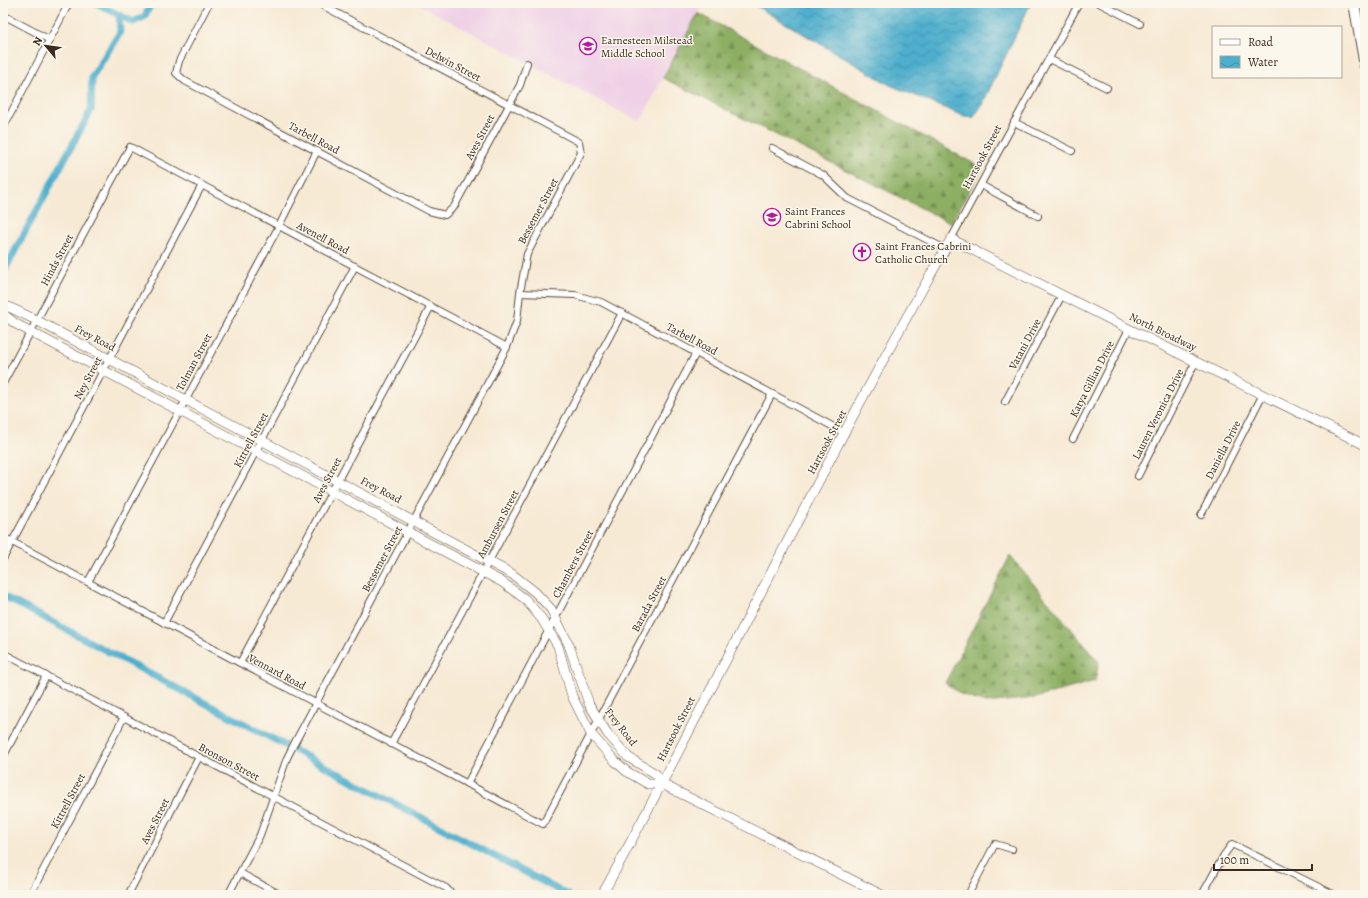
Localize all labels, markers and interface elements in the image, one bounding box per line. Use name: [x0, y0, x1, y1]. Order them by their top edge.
north arrow: [26, 26, 66, 66]
legend: [1212, 26, 1342, 78]
place label: Earnesteen Milstead Middle School: [601, 33, 693, 61]
text: N: [29, 34, 46, 49]
text: Road: [1248, 34, 1274, 50]
school or university icon: Earnesteen Milstead Middle School: [578, 36, 598, 56]
street label: Delwin Street: [422, 43, 484, 85]
text: Water: [1247, 54, 1278, 70]
street label: Aves Street: [461, 111, 498, 163]
street label: Tarbell Road: [286, 118, 342, 158]
street label: Hartsook Street: [959, 122, 1005, 192]
street label: Bessemer Street: [514, 175, 562, 247]
place label: Saint Frances Cabrini School: [785, 204, 851, 232]
school or university icon: Saint Frances Cabrini School: [762, 207, 782, 227]
street label: Avenell Road: [293, 217, 352, 258]
street label: Hinds Street: [37, 231, 77, 289]
place label: Saint Frances Cabrini Catholic Church: [875, 239, 971, 267]
church icon: Saint Frances Cabrini Catholic Church: [852, 242, 872, 262]
street label: North Broadway: [1127, 309, 1199, 355]
street label: Vatani Drive: [1005, 316, 1045, 373]
street label: Tarbell Road: [664, 319, 720, 359]
street label: Frey Road: [72, 321, 118, 355]
street label: Tolman Street: [173, 330, 216, 393]
street label: Katya Gillian Drive: [1066, 338, 1118, 420]
street label: Ney Street: [70, 354, 106, 402]
street label: Lauren Veronica Drive: [1129, 366, 1187, 462]
street label: Hartsook Street: [804, 407, 850, 477]
street label: Kittrell Street: [230, 409, 272, 470]
street label: Daniella Drive: [1202, 418, 1244, 482]
street label: Aves Street: [308, 454, 345, 506]
street label: Frey Road: [358, 473, 404, 507]
street label: Ambursen Street: [473, 487, 523, 562]
street label: Bessemer Street: [358, 523, 406, 595]
street label: Chambers Street: [549, 527, 597, 601]
street label: Barada Street: [628, 573, 670, 635]
street label: Vennard Road: [245, 650, 308, 693]
street label: Hartsook Street: [653, 694, 699, 764]
street label: Frey Road: [601, 705, 641, 749]
street label: Bronson Street: [196, 740, 263, 785]
street label: Kittrell Street: [47, 770, 89, 831]
street label: Aves Street: [137, 795, 173, 847]
scale bar: [1214, 846, 1312, 872]
text: 100 m: [1220, 852, 1249, 868]

